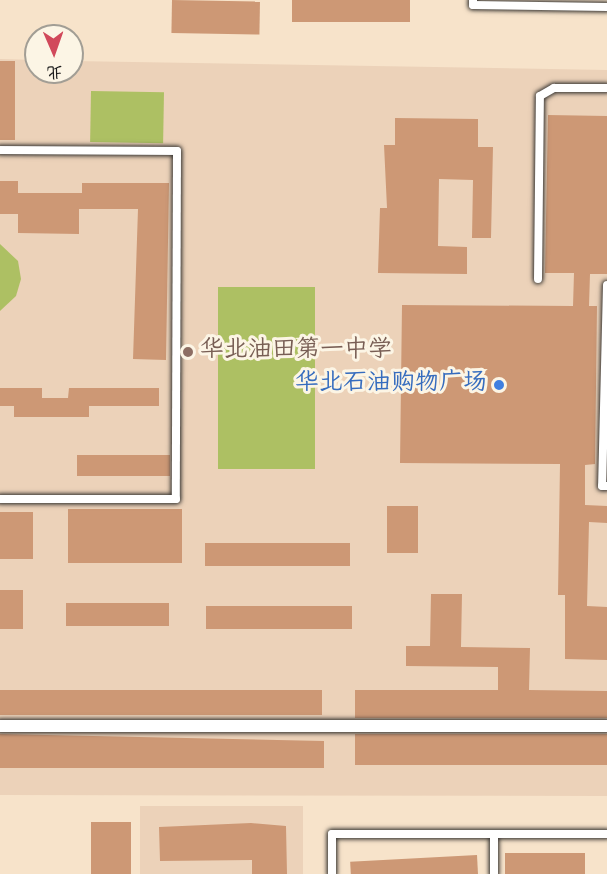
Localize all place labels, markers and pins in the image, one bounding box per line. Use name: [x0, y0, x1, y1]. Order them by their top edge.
place label: 华北油田第一中学: [200, 338, 392, 366]
marker: 华北油田第一中学: [181, 345, 195, 359]
place label: 华北石油购物广场: [295, 371, 487, 399]
marker: 华北石油购物广场: [492, 378, 506, 392]

